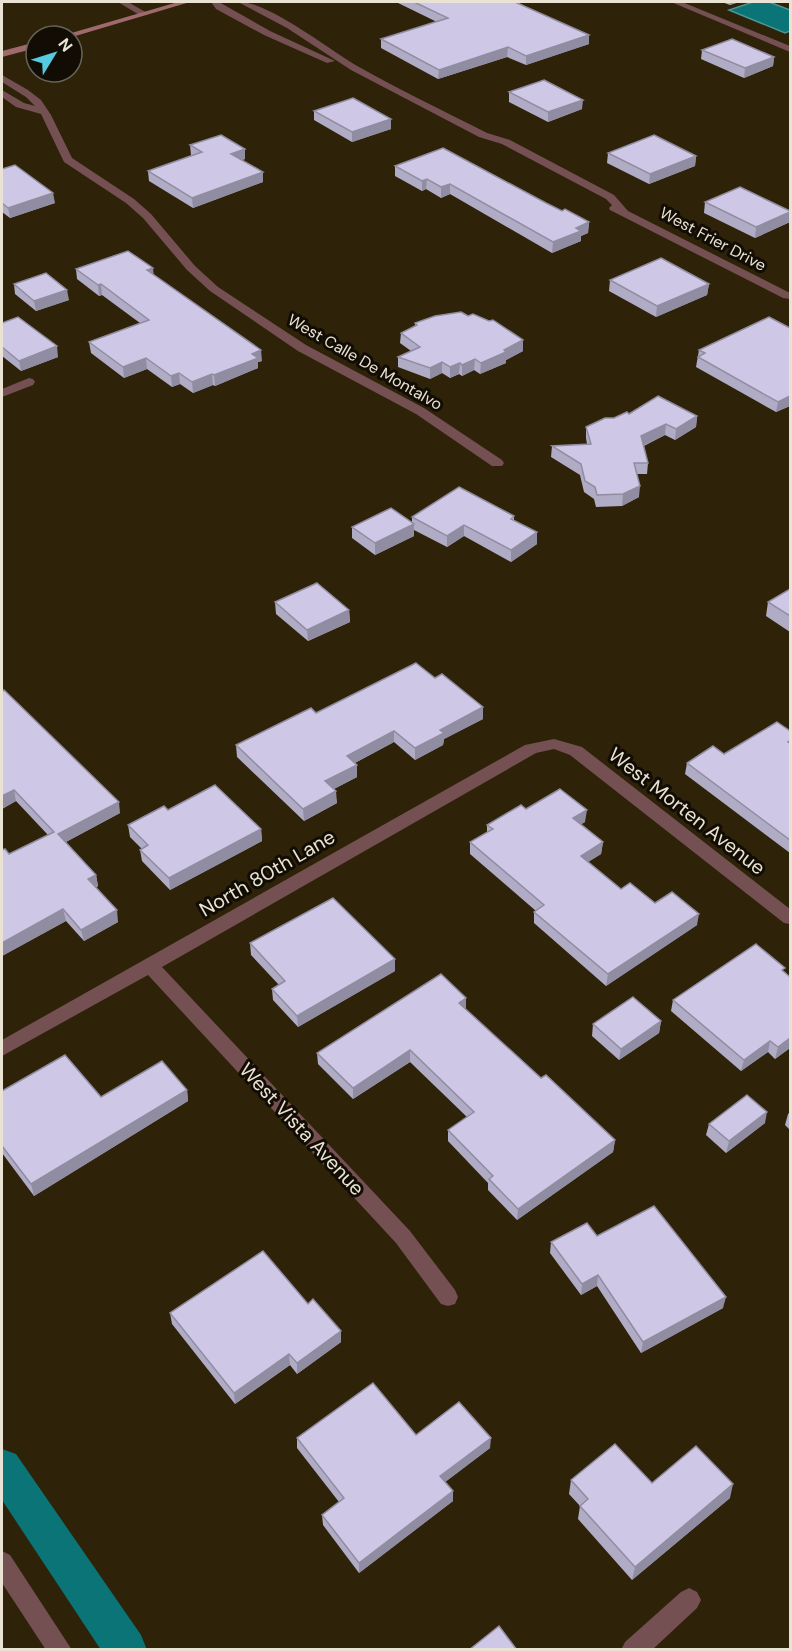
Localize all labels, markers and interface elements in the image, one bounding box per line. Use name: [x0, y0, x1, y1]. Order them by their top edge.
north arrow: [24, 24, 84, 84]
text: N: [54, 34, 77, 56]
street label: West Frier Drive: [656, 202, 770, 276]
street label: West Calle De Montalvo: [284, 309, 446, 415]
street label: West Morten Avenue: [603, 742, 771, 880]
street label: North 80th Lane: [194, 824, 340, 922]
street label: West Vista Avenue: [234, 1057, 370, 1201]

